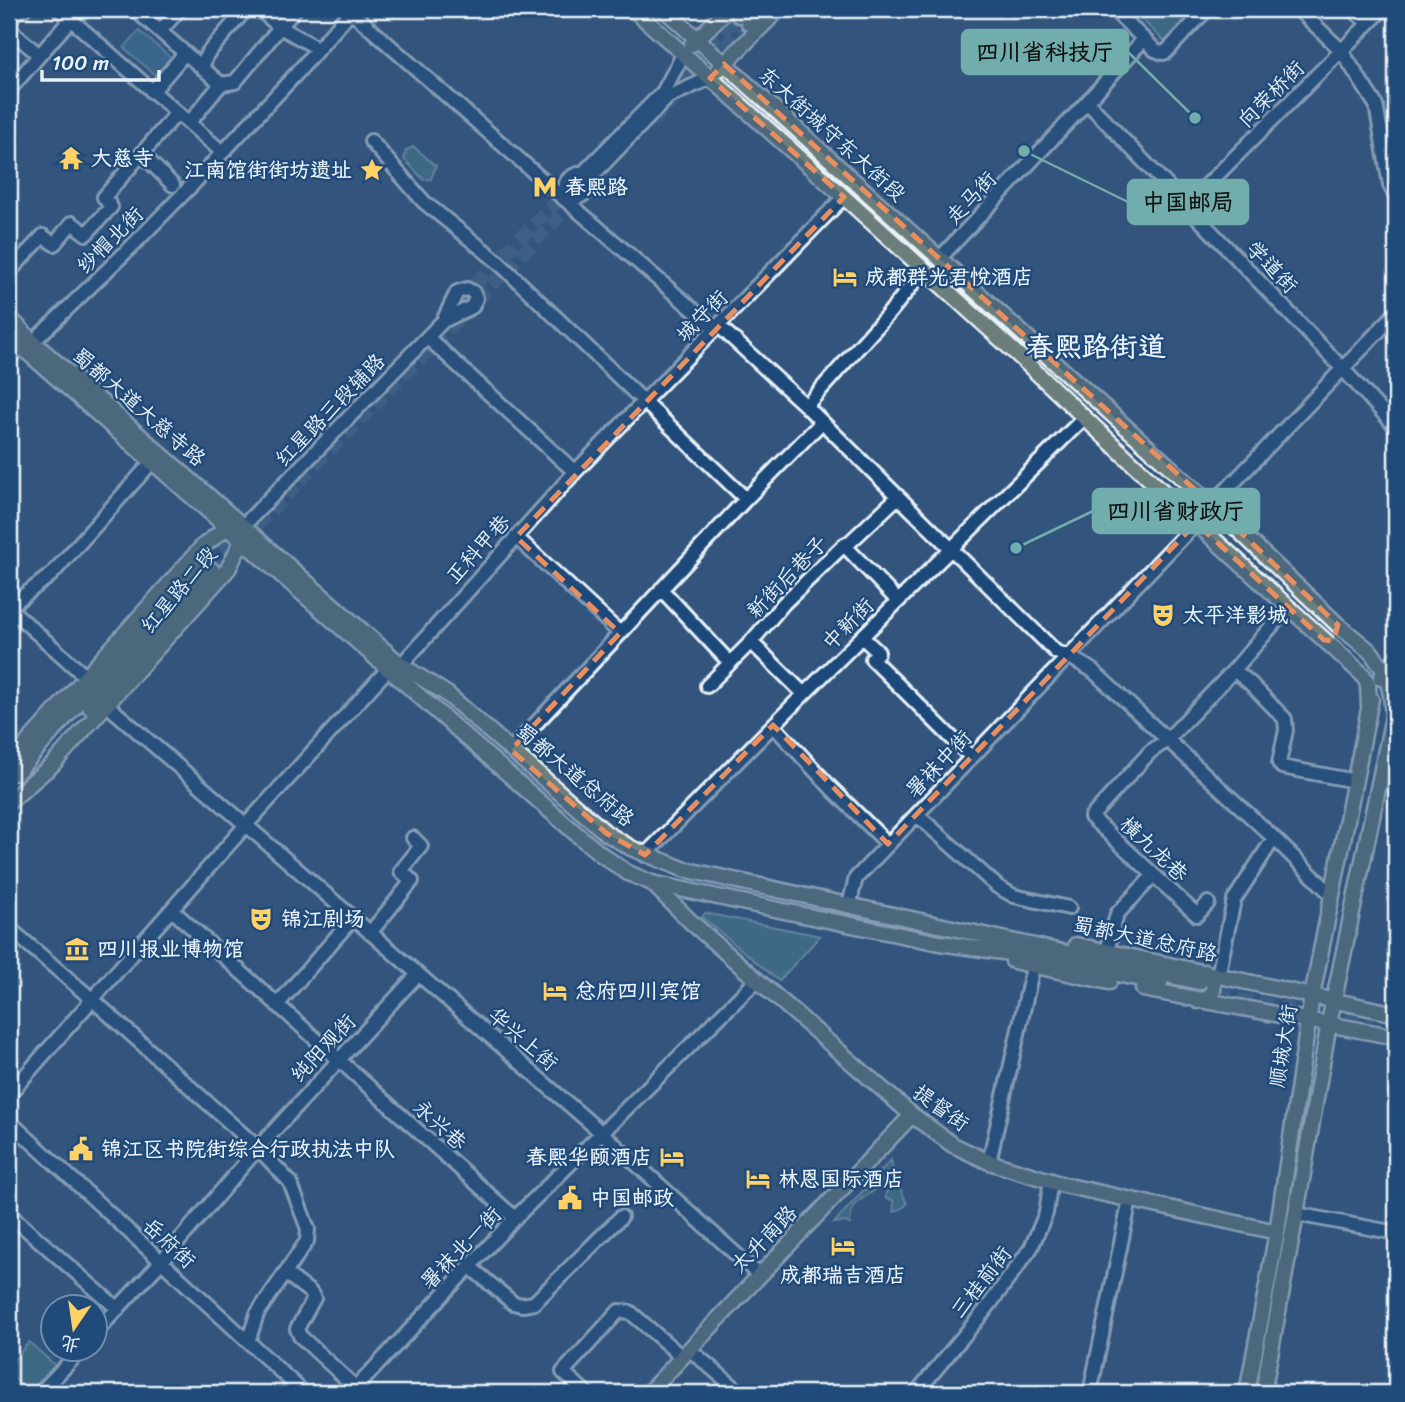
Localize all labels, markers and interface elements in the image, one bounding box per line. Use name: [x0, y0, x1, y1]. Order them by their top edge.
callout: 四川省科技厅: [962, 30, 1128, 74]
text: 四川省科技厅: [976, 32, 1114, 73]
scale bar: [42, 38, 159, 82]
text: 100 m: [52, 44, 109, 82]
street label: 向荣桥街: [1228, 51, 1314, 137]
street label: 东大街城守东大街段: [749, 57, 915, 211]
place label: 大慈寺: [91, 139, 154, 177]
temple icon: 大慈寺: [57, 144, 85, 172]
place label: 江南馆街街坊遗址: [184, 151, 352, 189]
place icon: 江南馆街街坊遗址: [358, 156, 386, 184]
street label: 走马街: [936, 162, 1006, 234]
place label: 春熙路: [565, 168, 628, 206]
metro station icon: 春熙路: [531, 173, 559, 201]
callout: 中国邮局: [1128, 180, 1248, 224]
text: 中国邮局: [1142, 182, 1234, 223]
street label: 纱帽北街: [67, 197, 153, 283]
street label: 学道街: [1236, 231, 1308, 303]
place label: 成都群光君悦酒店: [865, 258, 1033, 296]
hotel icon: 成都群光君悦酒店: [831, 263, 859, 291]
street label: 城守街: [666, 280, 738, 352]
district label: 春熙路街道: [1026, 322, 1166, 371]
street label: 蜀都大道大慈寺路: [63, 338, 215, 476]
street label: 红星路三段辅路: [265, 344, 395, 476]
callout: 四川省财政厅: [1093, 489, 1259, 533]
text: 四川省财政厅: [1107, 491, 1245, 532]
street label: 正科甲巷: [436, 505, 520, 593]
street label: 新街后巷子: [737, 526, 837, 628]
street label: 红星路二段: [131, 538, 227, 642]
street label: 中新街: [812, 588, 884, 660]
place label: 太平洋影城: [1183, 596, 1288, 634]
theatre icon: 太平洋影城: [1149, 601, 1177, 629]
street label: 蜀都大道总府路: [506, 713, 644, 837]
street label: 署袜中街: [896, 721, 982, 807]
street label: 横九龙巷: [1110, 806, 1198, 892]
place label: 锦江剧场: [281, 900, 365, 938]
theatre icon: 锦江剧场: [247, 905, 275, 933]
street label: 蜀都大道总府路: [1069, 905, 1221, 973]
place label: 四川报业博物馆: [97, 930, 244, 968]
museum icon: 四川报业博物馆: [63, 935, 91, 963]
place label: 总府四川宾馆: [575, 972, 701, 1010]
hotel icon: 总府四川宾馆: [541, 977, 569, 1005]
street label: 华兴上街: [479, 997, 567, 1081]
street label: 顺城大街: [1258, 1002, 1308, 1090]
street label: 纯阳观街: [280, 1004, 366, 1092]
street label: 提督街: [904, 1074, 978, 1142]
street label: 永兴巷: [404, 1090, 476, 1160]
place label: 锦江区书院街综合行政执法中队: [101, 1130, 395, 1168]
public building icon: 锦江区书院街综合行政执法中队: [67, 1135, 95, 1163]
place label: 春熙华颐酒店: [526, 1138, 652, 1176]
hotel icon: 春熙华颐酒店: [658, 1143, 686, 1171]
place label: 林恩国际酒店: [778, 1160, 904, 1198]
hotel icon: 林恩国际酒店: [744, 1165, 772, 1193]
place label: 中国邮政: [590, 1179, 674, 1217]
public building icon: 中国邮政: [556, 1184, 584, 1212]
street label: 太升南路: [721, 1196, 807, 1282]
street label: 署袜北一街: [411, 1197, 511, 1299]
street label: 岳府街: [133, 1208, 205, 1278]
hotel icon: 成都瑞吉酒店: [829, 1232, 857, 1260]
street label: 三桂前街: [940, 1237, 1022, 1327]
place label: 成都瑞吉酒店: [780, 1256, 906, 1294]
north arrow: [38, 1294, 108, 1364]
text: 北: [57, 1326, 83, 1362]

